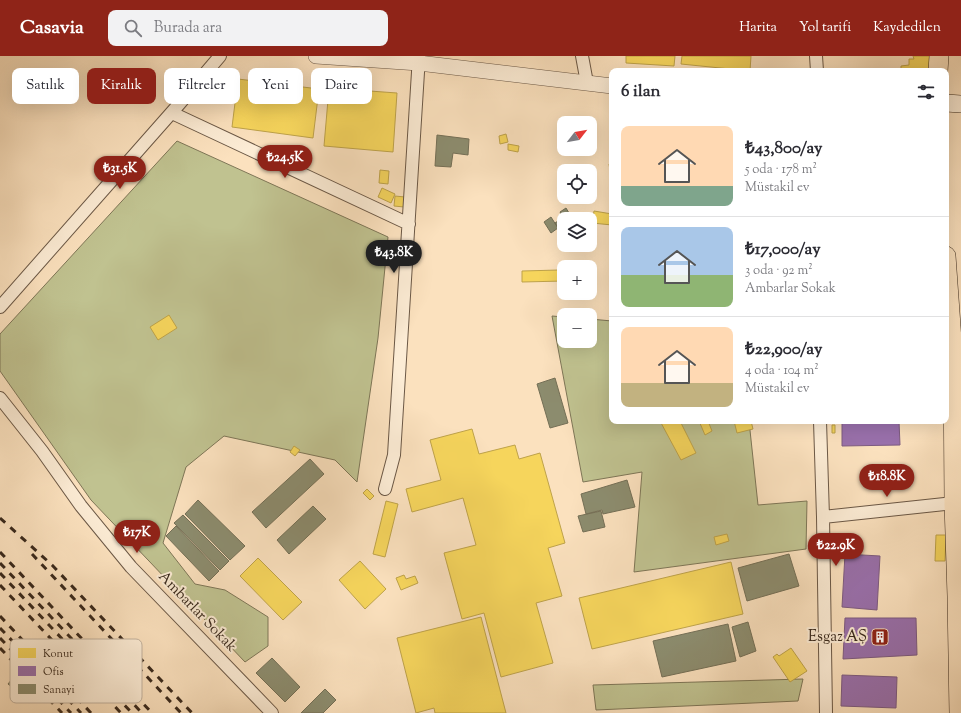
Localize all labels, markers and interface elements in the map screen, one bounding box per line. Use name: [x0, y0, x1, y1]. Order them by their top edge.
search box: [108, 10, 388, 46]
text: Casavia: [20, 15, 84, 42]
icon: search: [122, 17, 144, 39]
text: Burada ara: [154, 18, 222, 39]
text: Harita: [739, 18, 777, 38]
text: Yol tarifi: [799, 18, 851, 38]
text: Kaydedilen: [873, 18, 941, 38]
chip: Satılık: [12, 68, 79, 104]
chip: Kiralık: [87, 68, 156, 104]
chip: Filtreler: [164, 68, 240, 104]
chip: Yeni: [248, 68, 303, 104]
chip: Daire: [311, 68, 372, 104]
text: 6 ilan: [621, 80, 661, 104]
icon: filters: [915, 81, 937, 103]
north arrow: [557, 116, 597, 156]
map controls: [557, 116, 597, 348]
text: ₺43,800/ay: [745, 137, 823, 161]
icon: home: [653, 142, 701, 190]
pin: ₺24.5K: [252, 145, 318, 179]
text: ₺24.5K: [266, 149, 304, 167]
pin: ₺31.5K: [87, 156, 153, 190]
text: ₺31.5K: [103, 160, 137, 178]
text: 5 oda · 178 m²: [745, 161, 817, 179]
button: locate: [557, 164, 597, 204]
text: Müstakil ev: [745, 179, 810, 197]
button: layers: [557, 212, 597, 252]
text: ₺17,000/ay: [745, 238, 821, 262]
pin: ₺43.8K: [361, 240, 427, 274]
icon: home: [653, 243, 701, 291]
text: ₺43.8K: [375, 244, 413, 262]
button: +: [557, 260, 597, 300]
text: 3 oda · 92 m²: [745, 262, 813, 280]
text: Ambarlar Sokak: [745, 280, 836, 298]
button: −: [557, 308, 597, 348]
text: ₺22,900/ay: [745, 338, 822, 362]
icon: home: [653, 343, 701, 391]
text: 4 oda · 104 m²: [745, 362, 819, 380]
text: Müstakil ev: [745, 380, 810, 398]
pin: ₺18.8K: [854, 464, 920, 498]
text: ₺18.8K: [868, 468, 906, 486]
pin: ₺17K: [113, 520, 161, 554]
text: ₺17K: [123, 524, 151, 542]
pin: ₺22.9K: [803, 533, 869, 567]
text: ₺22.9K: [817, 537, 855, 555]
street label: Ambarlar Sokak: [153, 567, 241, 657]
place label: Esgaz AŞ: [808, 627, 867, 648]
building icon: Esgaz AŞ: [870, 627, 890, 647]
legend: [10, 639, 142, 703]
text: Konut: [43, 646, 73, 662]
text: Ofis: [43, 664, 64, 680]
text: Sanayi: [43, 682, 75, 698]

